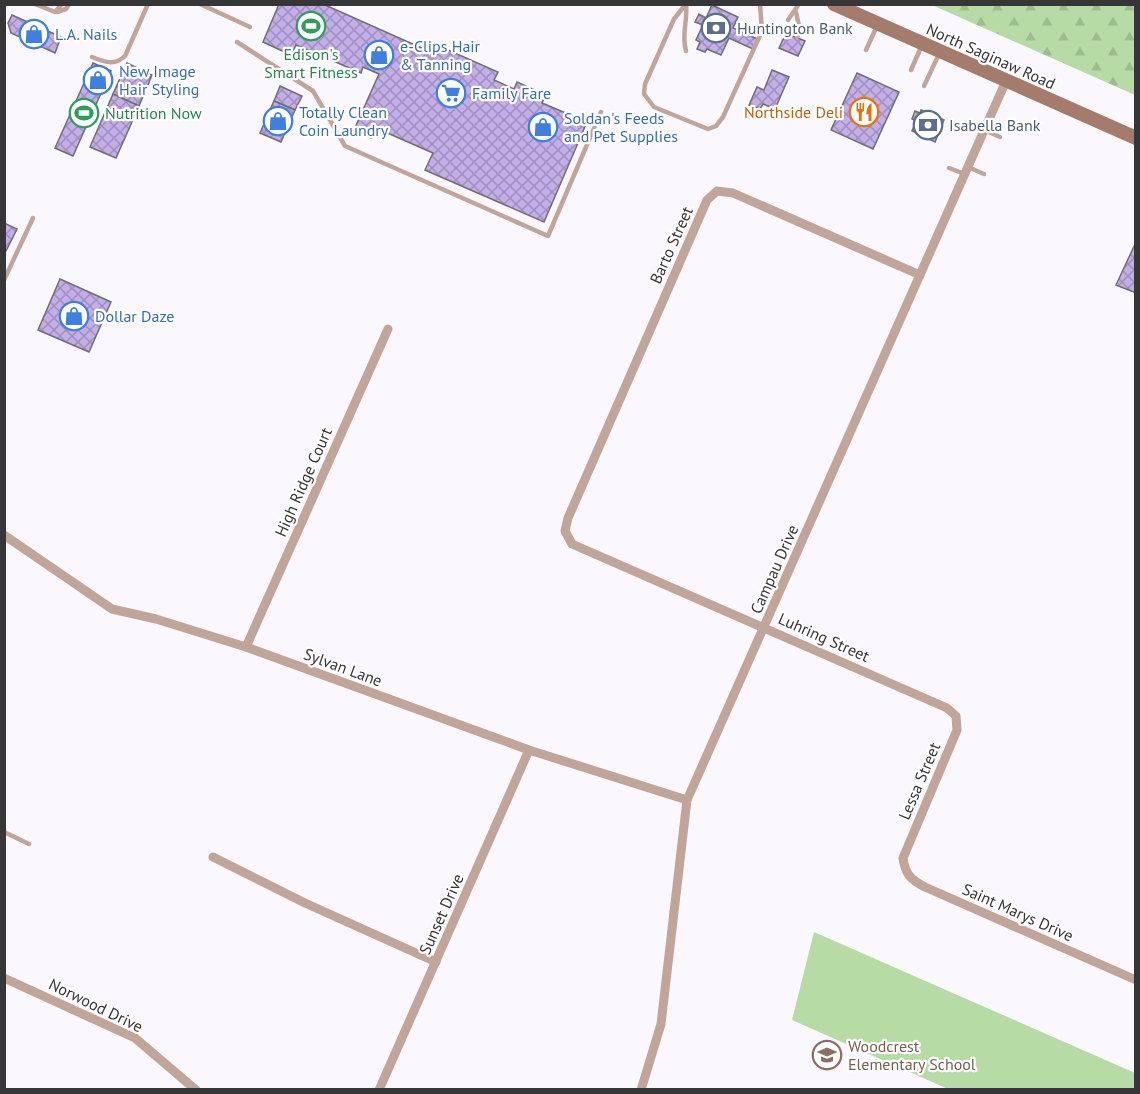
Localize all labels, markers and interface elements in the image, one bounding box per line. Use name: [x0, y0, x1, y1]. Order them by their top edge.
sports icon: Edison's Smart Fitness: [295, 10, 327, 42]
bank icon: Huntington Bank: [700, 12, 732, 44]
shop icon: L.A. Nails: [18, 18, 50, 50]
place label: Huntington Bank: [737, 18, 853, 38]
street label: North Saginaw Road: [923, 19, 1059, 93]
place label: L.A. Nails: [55, 24, 118, 44]
place label: e-Clips Hair & Tanning: [400, 36, 481, 74]
shop icon: e-Clips Hair & Tanning: [363, 39, 395, 71]
place label: Edison's Smart Fitness: [264, 44, 358, 82]
place label: New Image Hair Styling: [119, 61, 199, 99]
shop icon: New Image Hair Styling: [82, 64, 114, 96]
supermarket icon: Family Fare: [435, 77, 467, 109]
place label: Family Fare: [472, 83, 551, 103]
restaurant icon: Northside Deli: [848, 96, 880, 128]
sports icon: Nutrition Now: [68, 97, 100, 129]
place label: Totally Clean Coin Laundry: [299, 102, 389, 140]
place label: Northside Deli: [744, 102, 843, 122]
place label: Nutrition Now: [105, 103, 202, 123]
shop icon: Totally Clean Coin Laundry: [262, 105, 294, 137]
place label: Soldan's Feeds and Pet Supplies: [564, 108, 678, 146]
bank icon: Isabella Bank: [912, 109, 944, 141]
shop icon: Soldan's Feeds and Pet Supplies: [527, 111, 559, 143]
place label: Isabella Bank: [949, 115, 1041, 135]
street label: Barto Street: [645, 203, 697, 287]
shop icon: Dollar Daze: [58, 300, 90, 332]
place label: Dollar Daze: [95, 306, 174, 326]
street label: High Ridge Court: [270, 424, 336, 540]
street label: Campau Drive: [746, 521, 802, 617]
street label: Luhring Street: [775, 608, 873, 666]
street label: Sylvan Lane: [301, 644, 385, 690]
street label: Lessa Street: [894, 739, 944, 823]
street label: Sunset Drive: [414, 871, 468, 957]
street label: Saint Marys Drive: [959, 879, 1077, 945]
street label: Norwood Drive: [46, 974, 146, 1036]
place label: Woodcrest Elementary School: [848, 1036, 976, 1074]
school or university icon: Woodcrest Elementary School: [811, 1039, 843, 1071]

